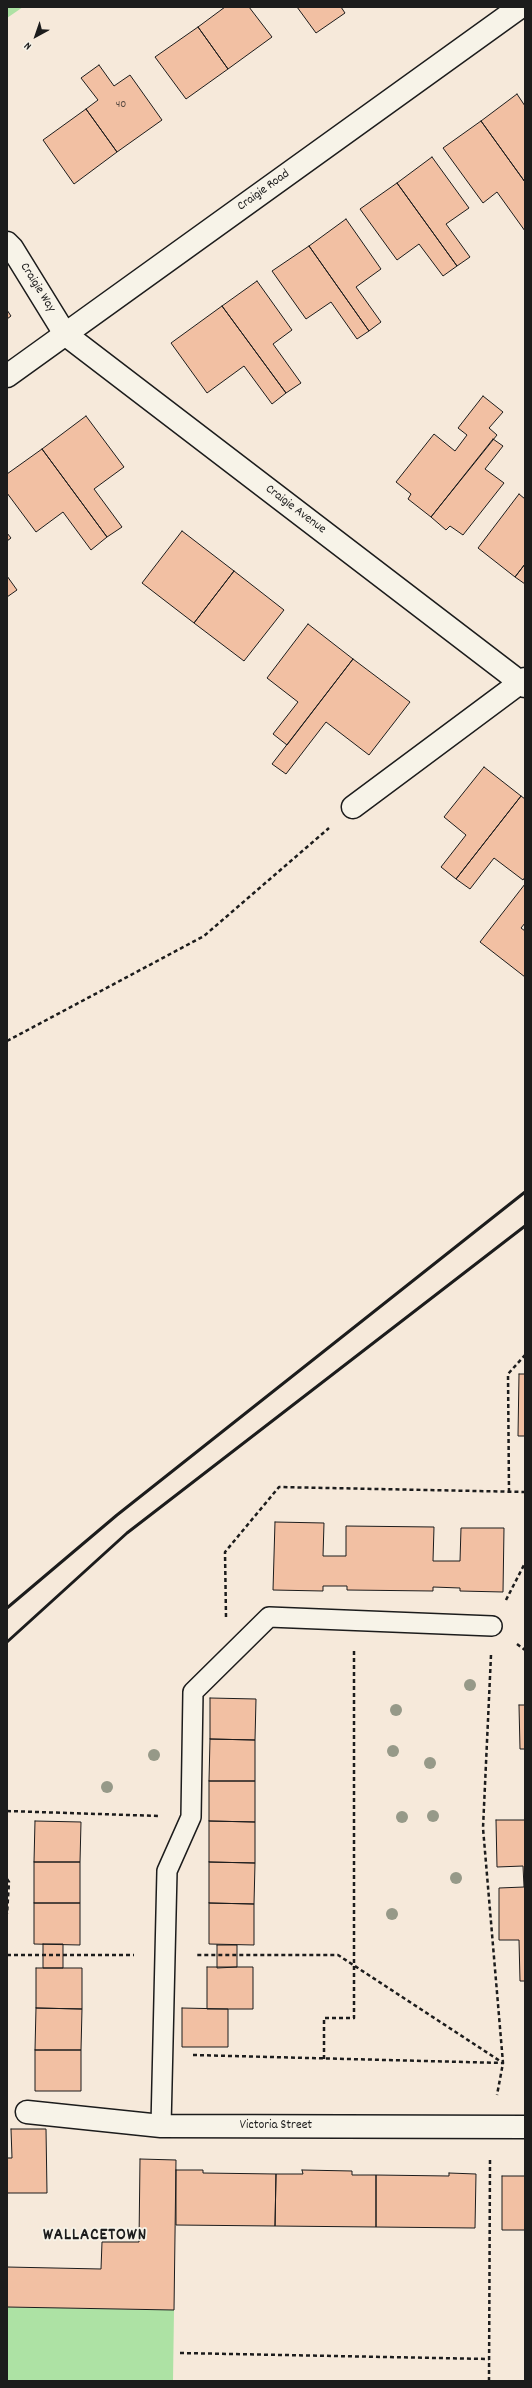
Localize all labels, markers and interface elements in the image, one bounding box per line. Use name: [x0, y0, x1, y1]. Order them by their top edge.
north arrow: [16, 16, 56, 56]
text: N: [21, 37, 36, 53]
house number: 40: [116, 98, 126, 112]
street label: Craigie Road: [235, 167, 293, 215]
street label: Craigie Way: [16, 260, 58, 316]
street label: Craigie Avenue: [262, 482, 328, 538]
street label: Victoria Street: [240, 2118, 312, 2134]
district label: WALLACETOWN: [43, 2227, 147, 2247]

